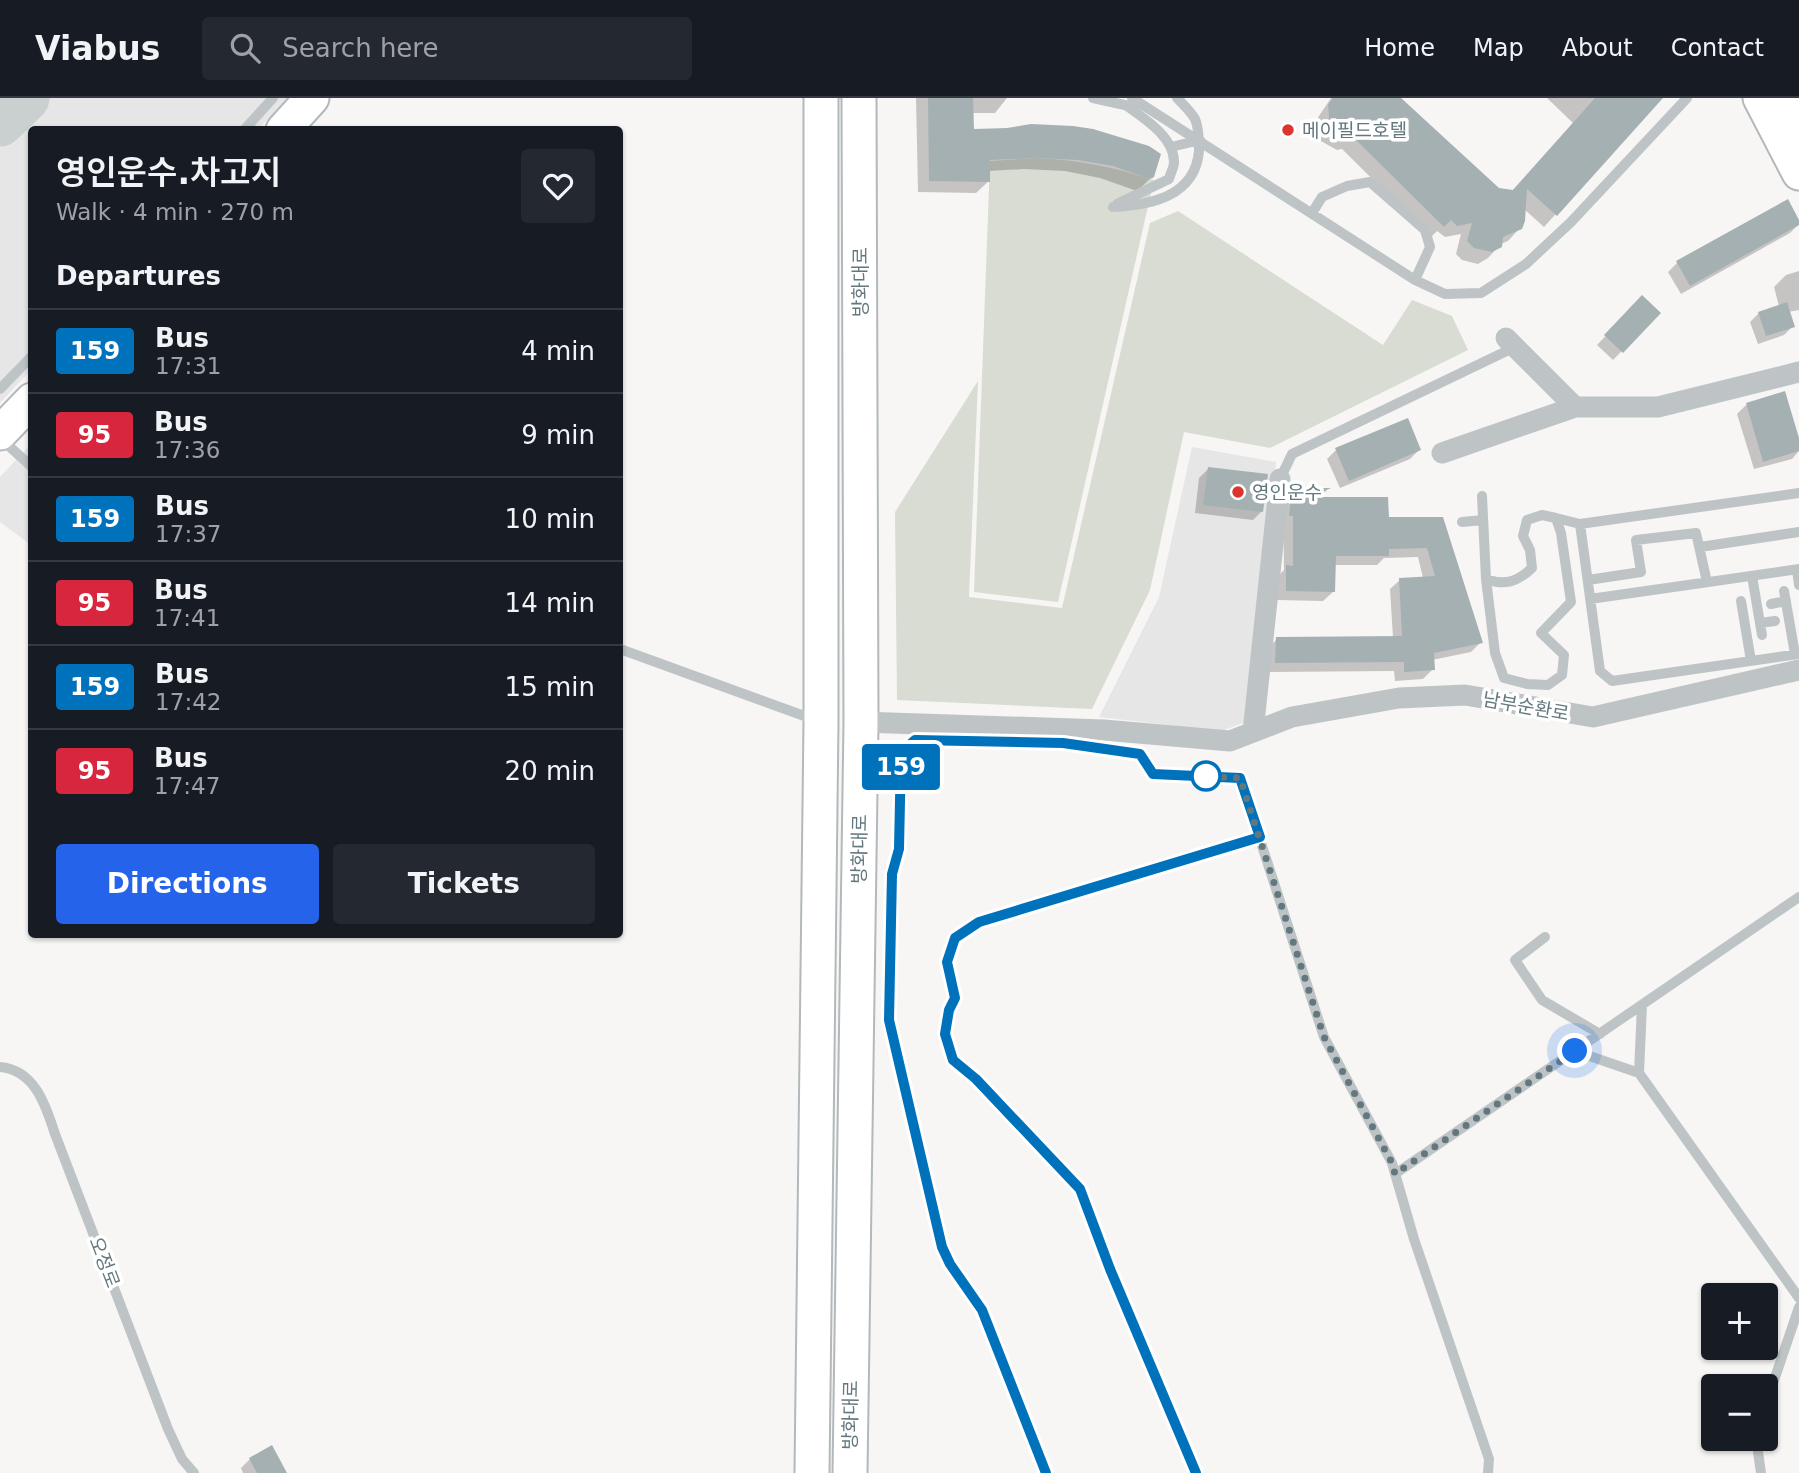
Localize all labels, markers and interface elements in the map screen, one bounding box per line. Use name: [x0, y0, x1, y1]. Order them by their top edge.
search box: [202, 17, 692, 80]
text: Viabus: [35, 29, 160, 68]
icon: search: [226, 29, 264, 67]
text: Search here: [282, 33, 438, 63]
text: Home: [1364, 34, 1435, 62]
text: Map: [1473, 34, 1524, 62]
text: About: [1562, 34, 1633, 62]
text: Contact: [1671, 34, 1764, 62]
place label: 메이필드호텔: [1302, 119, 1407, 141]
marker: 메이필드호텔: [1280, 122, 1296, 138]
button: heart: [521, 149, 595, 223]
text: 영인운수.차고지: [56, 153, 281, 192]
text: Walk · 4 min · 270 m: [56, 199, 294, 225]
street label: 방화대로: [849, 247, 871, 317]
text: Departures: [56, 261, 221, 291]
text: Bus: [155, 323, 209, 353]
text: 4 min: [521, 336, 595, 366]
text: 159: [70, 337, 120, 365]
text: 17:31: [155, 353, 221, 379]
text: Bus: [154, 407, 208, 437]
text: 9 min: [521, 420, 595, 450]
text: 95: [78, 421, 111, 449]
text: 17:36: [154, 437, 220, 463]
place label: 영인운수: [1252, 481, 1322, 503]
marker: 영인운수: [1230, 484, 1246, 500]
text: Bus: [155, 491, 209, 521]
text: 10 min: [505, 504, 595, 534]
text: 159: [70, 505, 120, 533]
text: 17:37: [155, 521, 221, 547]
text: Bus: [154, 575, 208, 605]
text: 14 min: [505, 588, 595, 618]
text: 95: [78, 589, 111, 617]
text: 17:41: [154, 605, 220, 631]
text: Bus: [155, 659, 209, 689]
text: 15 min: [505, 672, 595, 702]
text: 159: [70, 673, 120, 701]
street label: 남부순환로: [1481, 688, 1571, 724]
text: 17:42: [155, 689, 221, 715]
text: Bus: [154, 743, 208, 773]
line badge: 159: [861, 744, 941, 790]
text: 159: [876, 753, 926, 781]
text: 20 min: [505, 756, 595, 786]
text: 95: [78, 757, 111, 785]
unlabelled marker: [1191, 761, 1221, 791]
text: 17:47: [154, 773, 220, 799]
street label: 방화대로: [847, 814, 871, 884]
button: Directions: [56, 844, 319, 924]
button: Tickets: [333, 844, 595, 924]
your location: [1557, 1033, 1592, 1068]
street label: 오정로: [85, 1234, 125, 1290]
map controls: [1701, 1283, 1778, 1451]
button: +: [1701, 1283, 1778, 1360]
button: −: [1701, 1374, 1778, 1451]
street label: 방화대로: [838, 1380, 862, 1450]

